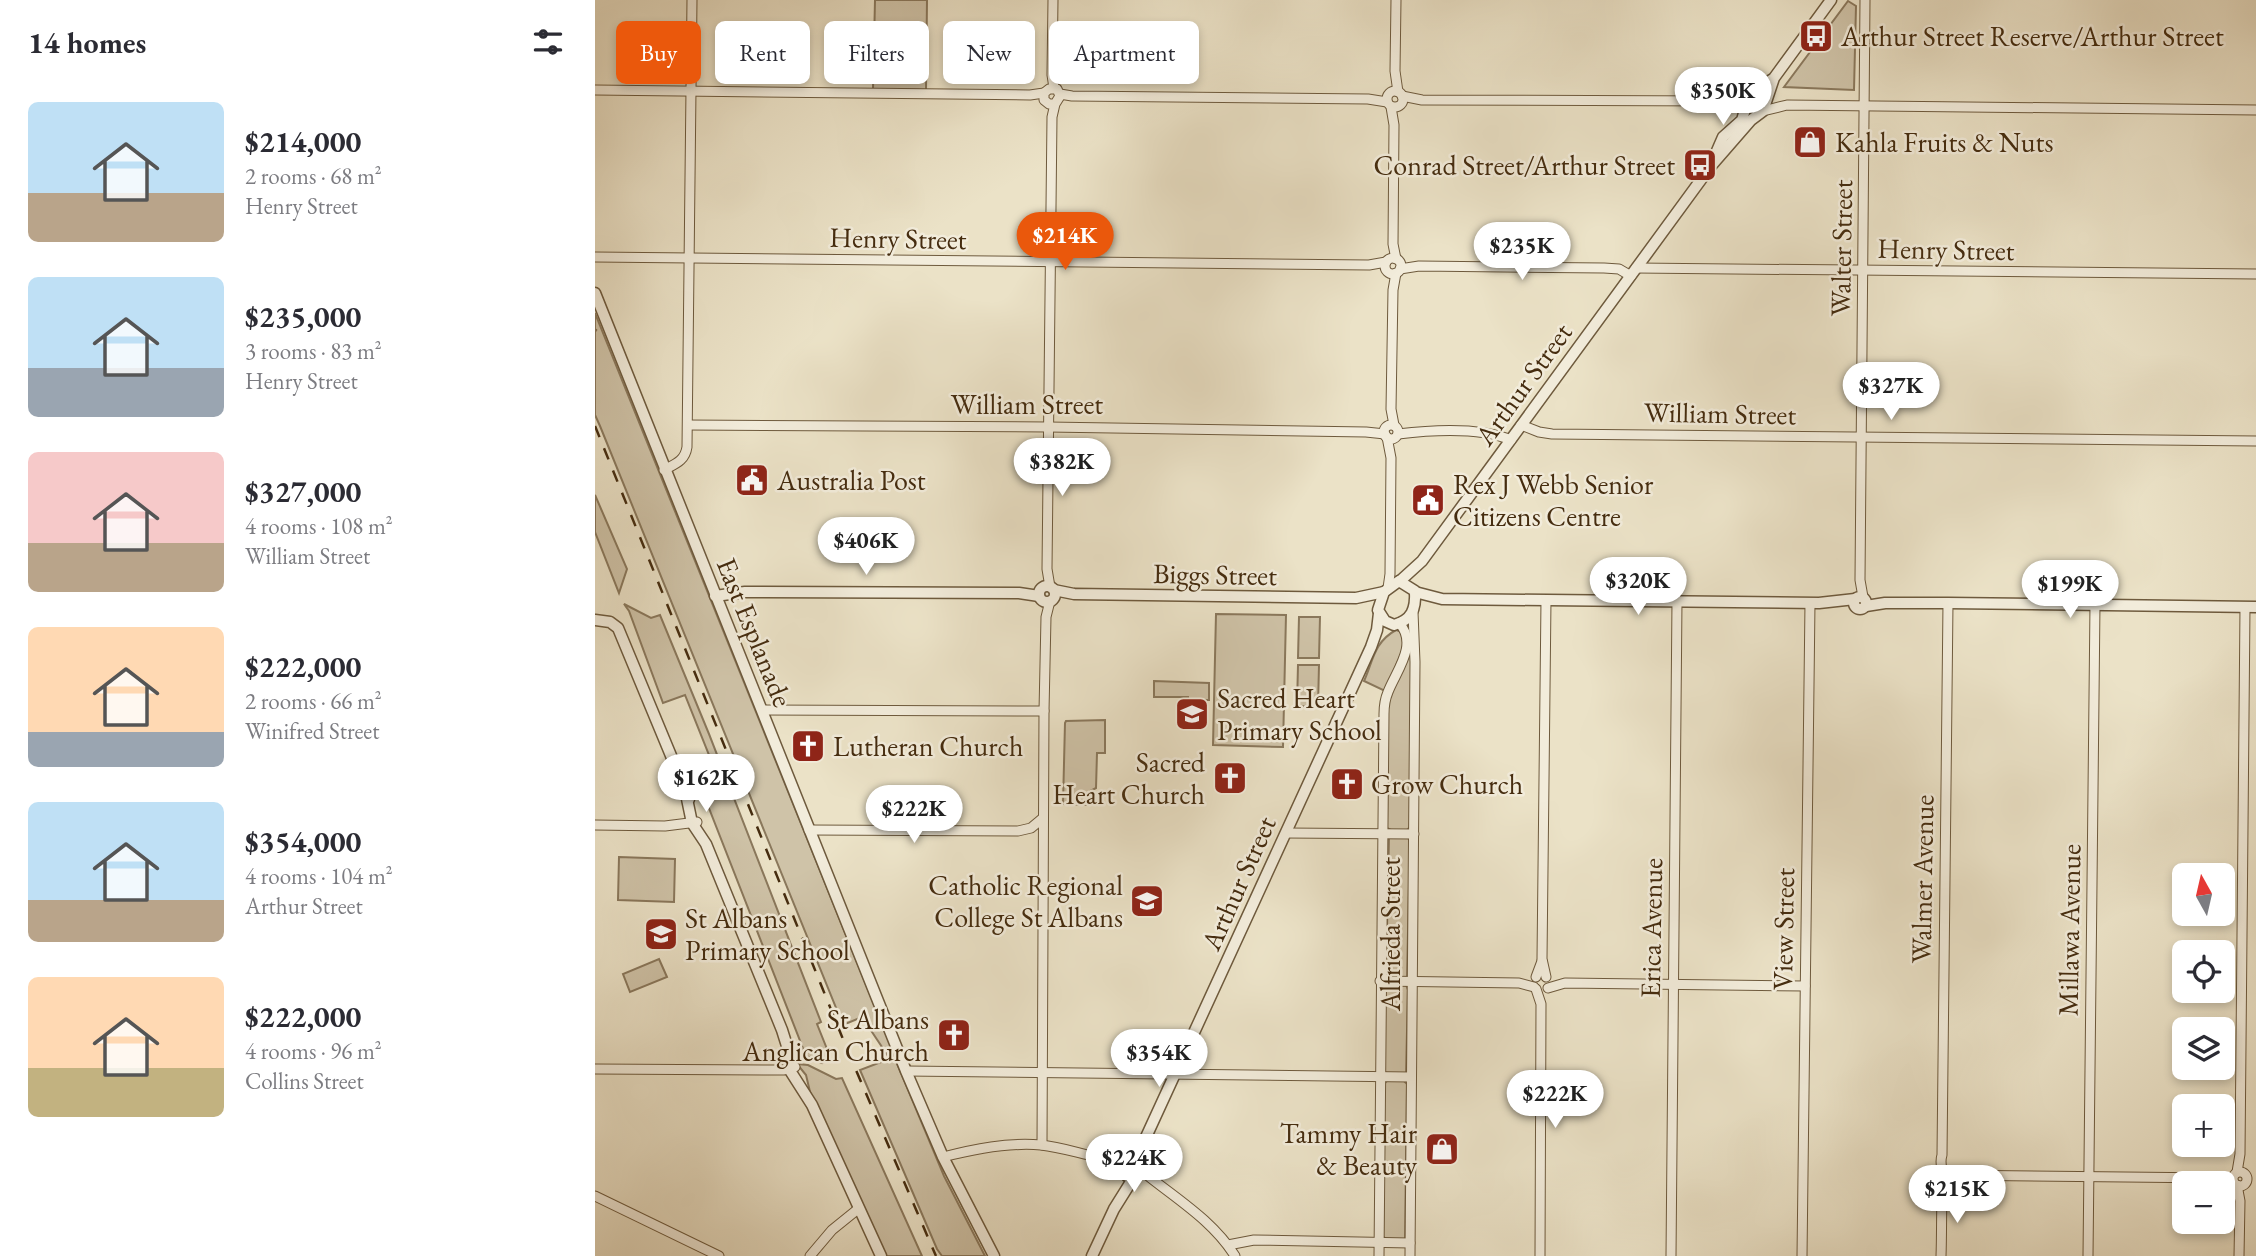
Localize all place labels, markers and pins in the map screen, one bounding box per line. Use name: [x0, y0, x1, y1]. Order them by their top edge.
bus stop icon: Arthur Street Reserve/Arthur Street: [1797, 17, 1835, 55]
place label: Arthur Street Reserve/Arthur Street: [1840, 18, 2224, 54]
pin: $350K: [1674, 68, 1772, 127]
shop icon: Kahla Fruits & Nuts: [1791, 123, 1829, 161]
place label: Kahla Fruits & Nuts: [1835, 124, 2053, 160]
bus stop icon: Conrad Street/Arthur Street: [1681, 146, 1719, 184]
place label: Conrad Street/Arthur Street: [1373, 147, 1675, 183]
pin: $214K: [1016, 212, 1114, 272]
pin: $235K: [1473, 222, 1571, 282]
pin: $327K: [1842, 362, 1940, 422]
pin: $382K: [1013, 438, 1111, 498]
public building icon: Australia Post: [733, 461, 771, 499]
place label: Australia Post: [776, 462, 926, 498]
place label: Rex J Webb Senior Citizens Centre: [1453, 466, 1654, 534]
public building icon: Rex J Webb Senior Citizens Centre: [1409, 481, 1447, 519]
pin: $406K: [817, 518, 915, 577]
pin: $320K: [1589, 558, 1687, 617]
pin: $199K: [2021, 560, 2119, 620]
place label: Sacred Heart Primary School: [1217, 680, 1382, 748]
school or university icon: Sacred Heart Primary School: [1173, 695, 1211, 733]
church icon: Lutheran Church: [789, 727, 827, 765]
place label: Lutheran Church: [833, 728, 1023, 764]
place label: Sacred Heart Church: [1052, 744, 1206, 812]
pin: $162K: [657, 754, 755, 814]
church icon: Sacred Heart Church: [1211, 759, 1249, 797]
church icon: Grow Church: [1328, 765, 1366, 803]
place label: Grow Church: [1371, 766, 1523, 802]
pin: $222K: [865, 786, 963, 845]
place label: Catholic Regional College St Albans: [928, 867, 1123, 935]
school or university icon: Catholic Regional College St Albans: [1128, 882, 1166, 920]
place label: St Albans Primary School: [685, 900, 850, 968]
school or university icon: St Albans Primary School: [642, 915, 680, 953]
place label: St Albans Anglican Church: [741, 1001, 929, 1069]
church icon: St Albans Anglican Church: [935, 1016, 973, 1054]
pin: $354K: [1110, 1030, 1208, 1089]
pin: $222K: [1506, 1070, 1604, 1130]
place label: Tammy Hair & Beauty: [1280, 1115, 1418, 1183]
shop icon: Tammy Hair & Beauty: [1423, 1130, 1461, 1168]
pin: $224K: [1085, 1134, 1183, 1194]
pin: $215K: [1908, 1166, 2006, 1225]

